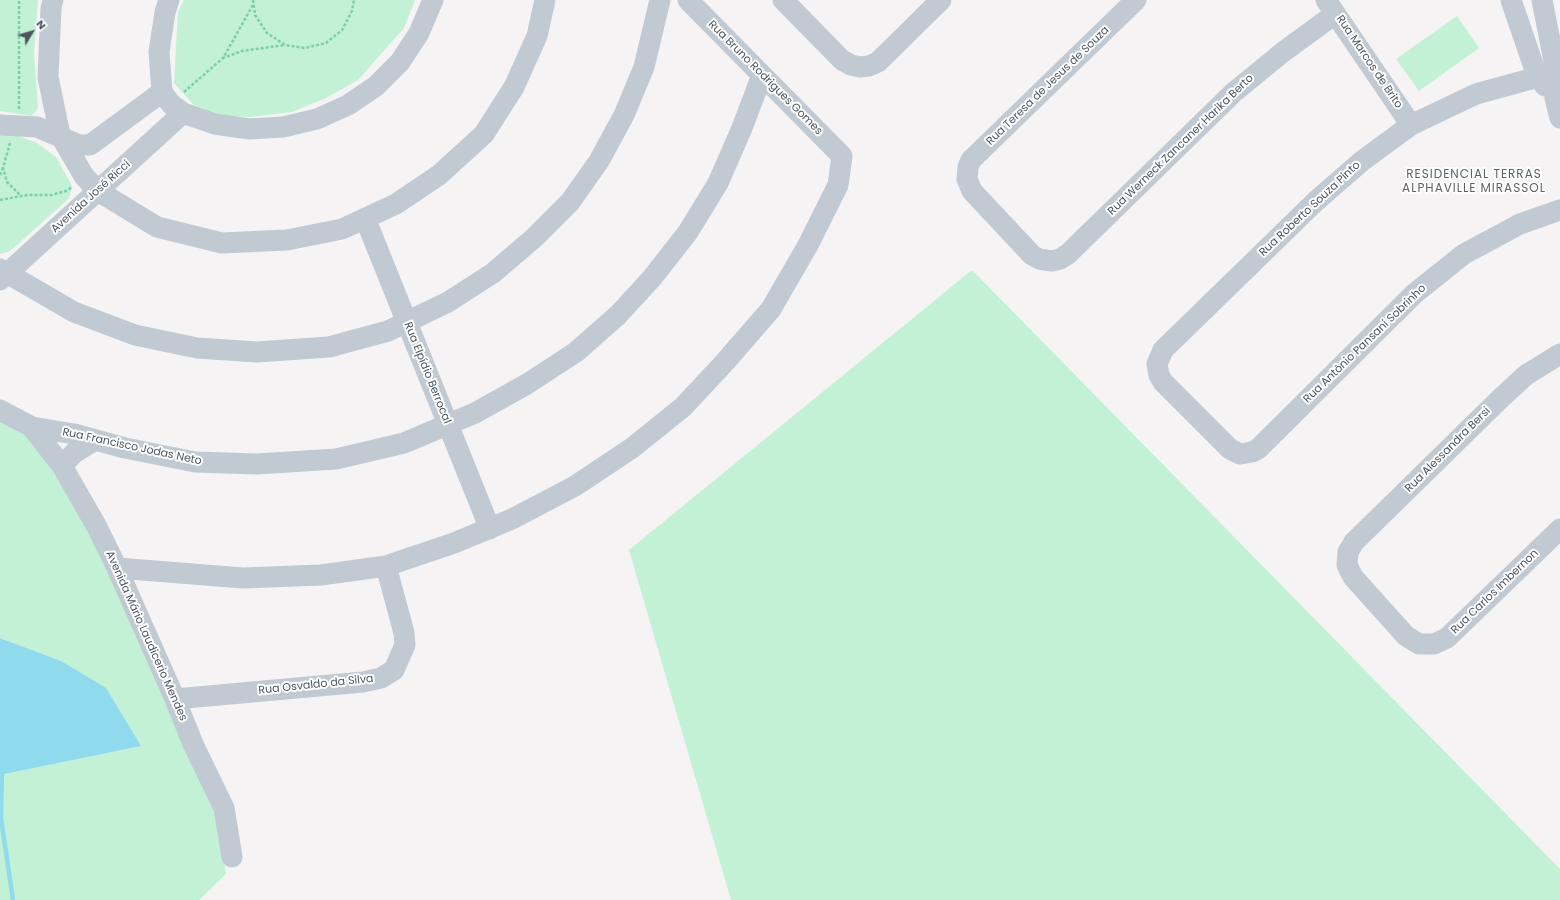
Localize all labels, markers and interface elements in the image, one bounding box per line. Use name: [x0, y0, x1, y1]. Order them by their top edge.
north arrow: [12, 12, 52, 52]
street label: Rua Marcos de Brito: [1333, 13, 1405, 111]
text: N: [33, 16, 50, 33]
street label: Rua Bruno Rodrigues Gomes: [705, 18, 825, 138]
street label: Rua Teresa de Jesus de Souza: [984, 24, 1112, 148]
street label: Rua Werneck Zancaner Harika Berto: [1106, 72, 1256, 218]
street label: Avenida José Ricci: [49, 158, 133, 236]
street label: Rua Roberto Souza Pinto: [1257, 159, 1363, 259]
district label: RESIDENCIAL TERRAS ALPHAVILLE MIRASSOL: [1402, 168, 1546, 196]
street label: Rua Antônio Pansani Sobrinho: [1301, 282, 1429, 406]
street label: Rua Elpídio Berrocal: [401, 320, 453, 426]
street label: Rua Alessandra Bersi: [1403, 405, 1493, 495]
street label: Rua Francisco Jodas Neto: [61, 426, 203, 468]
street label: Rua Carlos Imbernon: [1449, 547, 1541, 637]
street label: Avenida Mário Laudicerio Mendes: [102, 549, 190, 723]
street label: Rua Osvaldo da Silva: [258, 672, 374, 698]

